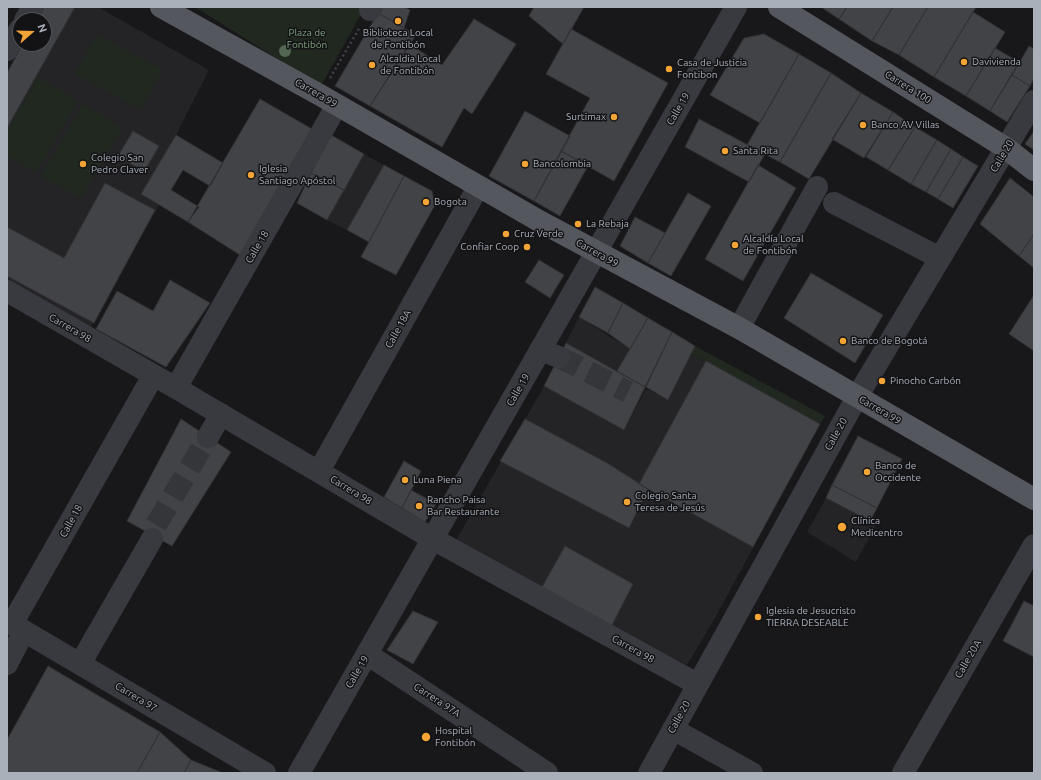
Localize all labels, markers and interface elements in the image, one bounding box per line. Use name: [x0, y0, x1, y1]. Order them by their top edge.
north arrow: [12, 12, 52, 52]
marker: Biblioteca Local de Fontibón: [393, 16, 403, 26]
text: N: [35, 22, 49, 34]
park label: Plaza de Fontibón: [287, 27, 327, 50]
place label: Biblioteca Local de Fontibón: [363, 27, 433, 50]
place label: Alcaldia Local de Fontibón: [380, 53, 441, 76]
place label: Davivienda: [972, 56, 1021, 68]
place label: Casa de Justicia Fontibon: [677, 57, 747, 80]
marker: Davivienda: [959, 57, 969, 67]
marker: Alcaldia Local de Fontibón: [367, 60, 377, 70]
marker: Casa de Justicia Fontibon: [664, 64, 674, 74]
street label: Carrera 100: [883, 68, 933, 106]
street label: Carrera 99: [293, 76, 339, 110]
street label: Calle 19: [664, 91, 692, 127]
place label: Surtimax: [566, 111, 606, 123]
marker: Surtimax: [609, 112, 619, 122]
place label: Banco AV Villas: [871, 119, 939, 131]
marker: Banco AV Villas: [858, 120, 868, 130]
street label: Calle 20: [988, 138, 1016, 174]
place label: Santa Rita: [733, 145, 778, 157]
marker: Santa Rita: [720, 146, 730, 156]
place label: Colegio San Pedro Claver: [91, 152, 148, 176]
place label: Bancolombia: [533, 158, 591, 170]
marker: Colegio San Pedro Claver: [78, 159, 88, 169]
marker: Bancolombia: [520, 159, 530, 169]
place label: Iglesia Santiago Apóstol: [259, 163, 335, 186]
marker: Iglesia Santiago Apóstol: [246, 170, 256, 180]
place label: Bogota: [434, 196, 467, 208]
marker: Bogota: [421, 197, 431, 207]
place label: La Rebaja: [586, 218, 629, 230]
marker: La Rebaja: [573, 219, 583, 229]
place label: Cruz Verde: [514, 228, 563, 240]
street label: Calle 18: [243, 229, 271, 265]
marker: Cruz Verde: [501, 229, 511, 239]
place label: Alcaldía Local de Fontibón: [743, 233, 804, 256]
street label: Carrera 99: [574, 236, 620, 270]
marker: Alcaldía Local de Fontibón: [730, 240, 740, 250]
place label: Confiar Coop: [460, 241, 519, 253]
marker: Confiar Coop: [522, 242, 532, 252]
street label: Calle 18A: [383, 308, 413, 350]
street label: Carrera 98: [47, 311, 93, 345]
place label: Banco de Bogotá: [851, 335, 927, 347]
marker: Banco de Bogotá: [838, 336, 848, 346]
street label: Calle 19: [504, 372, 532, 408]
place label: Pinocho Carbón: [890, 375, 961, 387]
marker: Pinocho Carbón: [877, 376, 887, 386]
street label: Carrera 99: [857, 393, 903, 427]
street label: Calle 20: [822, 416, 850, 452]
place label: Banco de Occidente: [875, 460, 921, 484]
marker: Banco de Occidente: [862, 467, 872, 477]
street label: Carrera 98: [328, 473, 374, 507]
place label: Luna Piena: [413, 474, 462, 486]
marker: Luna Piena: [400, 475, 410, 485]
place label: Colegio Santa Teresa de Jesús: [635, 490, 705, 514]
place label: Rancho Paisa Bar Restaurante: [427, 494, 499, 518]
marker: Colegio Santa Teresa de Jesús: [622, 497, 632, 507]
marker: Rancho Paisa Bar Restaurante: [414, 501, 424, 511]
street label: Calle 18: [57, 503, 85, 539]
place label: Clínica Medicentro: [851, 515, 903, 538]
marker: Clínica Medicentro: [836, 521, 848, 533]
place label: Iglesia de Jesucristo TIERRA DESEABLE: [766, 605, 856, 628]
marker: Iglesia de Jesucristo TIERRA DESEABLE: [753, 612, 763, 622]
street label: Carrera 98: [610, 632, 656, 666]
street label: Calle 20A: [952, 638, 984, 680]
street label: Calle 19: [343, 654, 371, 690]
street label: Carrera 97: [113, 680, 159, 714]
street label: Carrera 97A: [411, 680, 463, 720]
street label: Calle 20: [665, 699, 693, 735]
place label: Hospital Fontibón: [435, 725, 476, 748]
marker: Hospital Fontibón: [420, 731, 432, 743]

